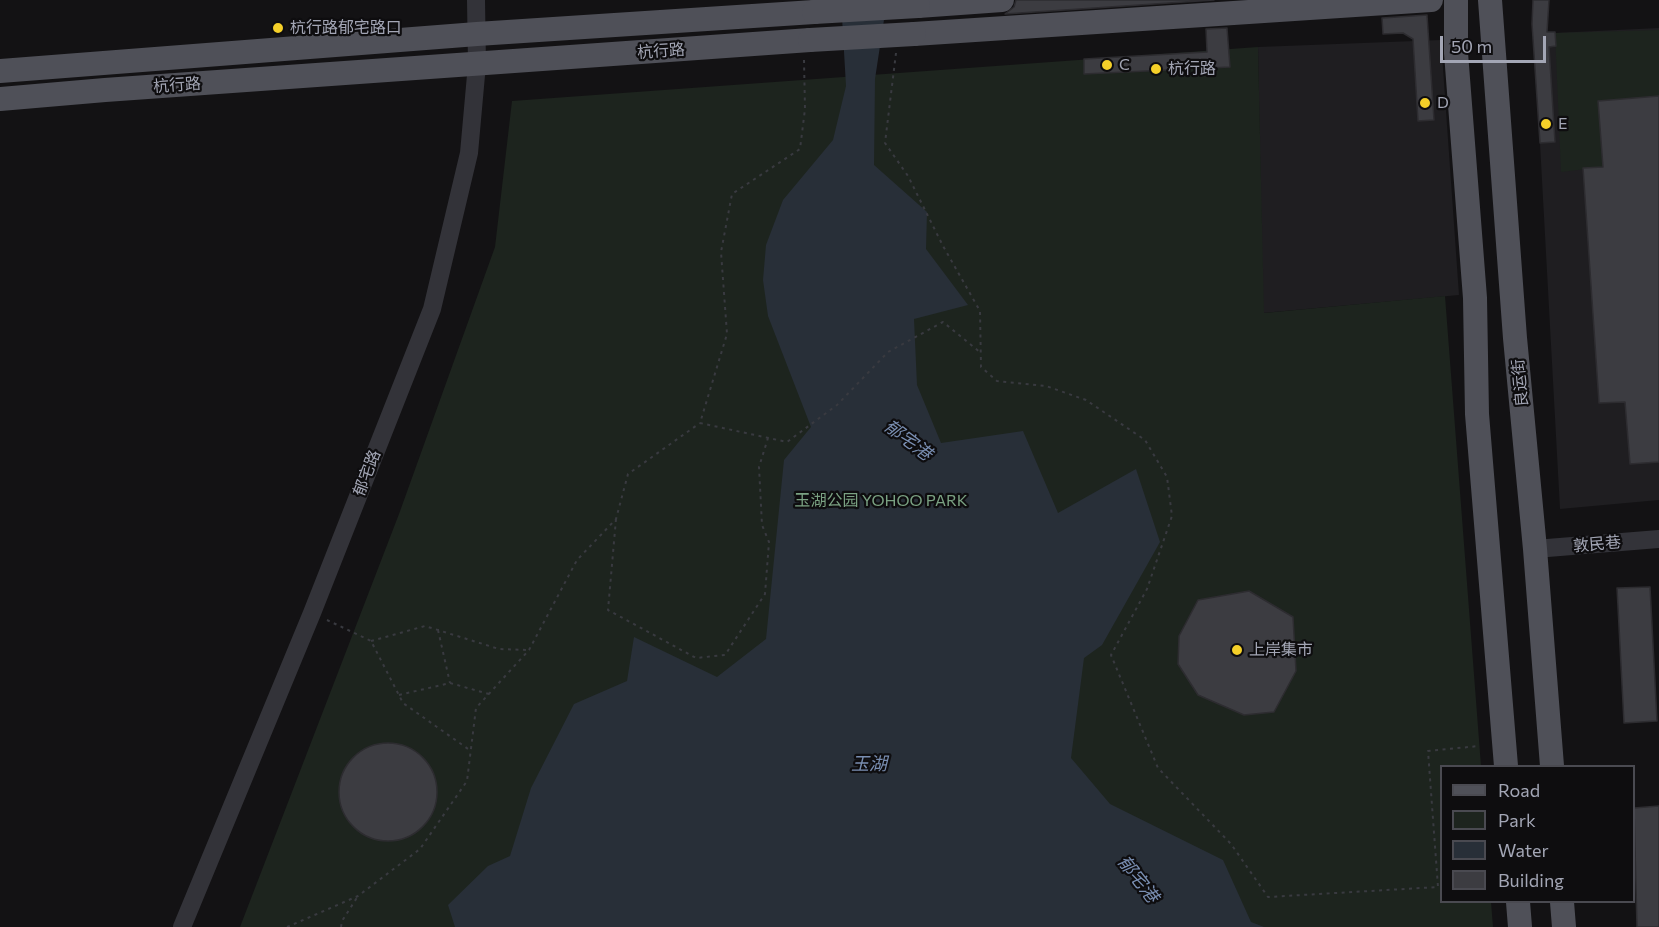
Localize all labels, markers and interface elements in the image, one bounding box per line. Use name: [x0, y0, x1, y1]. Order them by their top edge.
place label: 杭行路郁宅路口: [290, 18, 402, 38]
marker: 杭行路郁宅路口: [271, 21, 285, 35]
scale bar: [1443, 24, 1550, 62]
text: 50 m: [1451, 35, 1492, 57]
street label: 杭行路: [636, 40, 686, 62]
place label: C: [1119, 55, 1130, 75]
marker: C: [1100, 58, 1114, 72]
place label: 杭行路: [1168, 59, 1216, 79]
marker: 杭行路: [1149, 62, 1163, 76]
street label: 杭行路: [152, 74, 202, 96]
place label: D: [1437, 93, 1449, 113]
marker: D: [1418, 96, 1432, 110]
place label: E: [1558, 114, 1567, 134]
marker: E: [1539, 117, 1553, 131]
street label: 良运街: [1508, 358, 1532, 408]
water label: 郁宅港: [880, 415, 936, 465]
street label: 郁宅路: [349, 447, 385, 499]
park label: 玉湖公园 YOHOO PARK: [795, 491, 967, 511]
street label: 敦民巷: [1572, 532, 1622, 556]
place label: 上岸集市: [1249, 640, 1313, 660]
marker: 上岸集市: [1230, 643, 1244, 657]
water label: 玉湖: [851, 753, 887, 775]
legend: [1440, 765, 1635, 903]
text: Road: [1498, 779, 1540, 801]
text: Park: [1498, 809, 1536, 831]
text: Water: [1498, 839, 1549, 861]
water label: 郁宅港: [1113, 851, 1163, 907]
text: Building: [1498, 869, 1564, 891]

